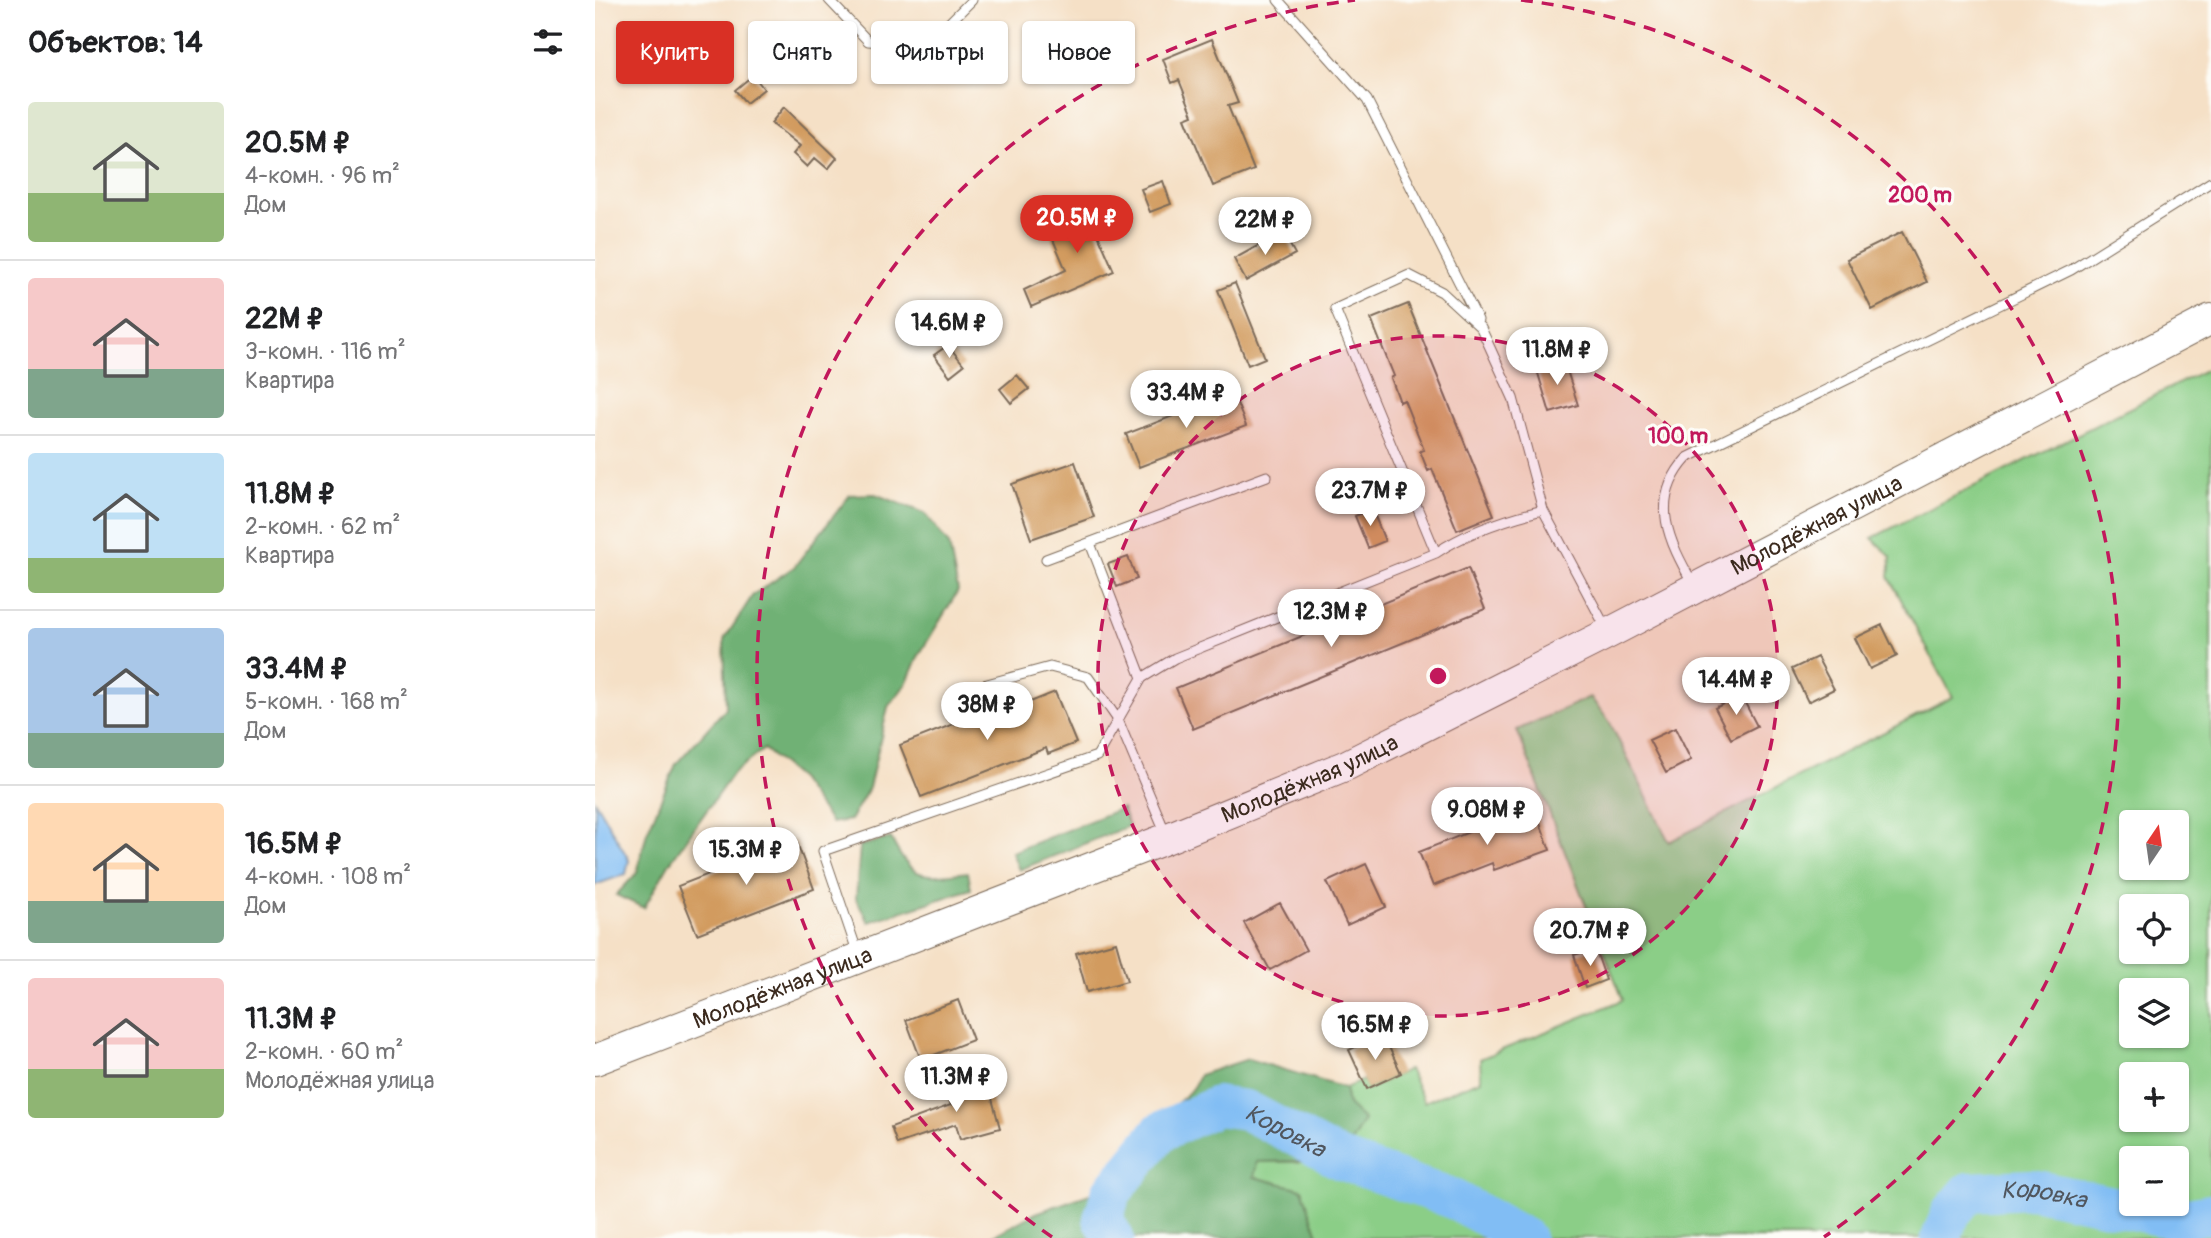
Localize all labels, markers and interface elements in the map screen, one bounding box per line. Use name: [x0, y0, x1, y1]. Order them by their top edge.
chip: Купить: [616, 21, 734, 84]
chip: Снять: [748, 21, 857, 84]
chip: Фильтры: [871, 21, 1008, 84]
chip: Новое: [1022, 21, 1135, 84]
icon: filters: [529, 23, 567, 61]
text: Объектов: 14: [28, 24, 203, 61]
text: 20.5M ₽: [245, 124, 351, 161]
icon: home: [84, 130, 168, 214]
text: 4-комн. · 96 m²: [245, 161, 400, 190]
text: 200 m: [1888, 182, 1952, 209]
text: Дом: [245, 190, 286, 219]
pin: 20.5M ₽: [1012, 196, 1142, 255]
pin: 22M ₽: [1216, 198, 1314, 257]
text: 20.5M ₽: [1036, 203, 1118, 232]
text: 22M ₽: [1234, 205, 1296, 234]
text: 22M ₽: [245, 300, 325, 337]
pin: 14.6M ₽: [884, 300, 1014, 360]
icon: home: [84, 306, 168, 390]
text: 14.6M ₽: [911, 308, 987, 337]
pin: 11.8M ₽: [1492, 328, 1622, 387]
text: 11.8M ₽: [1522, 335, 1592, 364]
text: 3-комн. · 116 m²: [245, 337, 406, 366]
text: Квартира: [245, 366, 334, 395]
pin: 33.4M ₽: [1121, 370, 1251, 430]
text: 33.4M ₽: [1146, 378, 1226, 407]
text: 100 m: [1648, 423, 1708, 450]
pin: 23.7M ₽: [1305, 468, 1435, 528]
street label: Молодёжная улица: [1726, 468, 1907, 582]
text: 11.8M ₽: [245, 475, 336, 512]
text: 23.7M ₽: [1331, 476, 1409, 505]
icon: home: [84, 481, 168, 565]
text: 2-комн. · 62 m²: [245, 512, 400, 541]
text: Квартира: [245, 541, 334, 570]
pin: 12.3M ₽: [1266, 590, 1396, 649]
text: 12.3M ₽: [1293, 597, 1369, 626]
text: 33.4M ₽: [245, 650, 349, 687]
icon: home: [84, 656, 168, 740]
pin: 14.4M ₽: [1671, 658, 1801, 717]
centre of rings: [1426, 664, 1450, 688]
text: 14.4M ₽: [1698, 665, 1774, 694]
pin: 38M ₽: [938, 682, 1036, 742]
text: 5-комн. · 168 m²: [245, 687, 408, 716]
text: 38M ₽: [957, 690, 1017, 719]
text: Дом: [245, 716, 286, 745]
street label: Молодёжная улица: [1217, 727, 1403, 829]
pin: 9.08M ₽: [1422, 788, 1552, 847]
text: 9.08M ₽: [1447, 795, 1527, 824]
north arrow: [2119, 810, 2189, 880]
map controls: [2119, 810, 2189, 1216]
text: 16.5M ₽: [245, 825, 343, 862]
pin: 15.3M ₽: [681, 828, 811, 887]
icon: home: [84, 831, 168, 915]
text: 15.3M ₽: [709, 835, 783, 864]
text: 4-комн. · 108 m²: [245, 862, 411, 891]
text: Дом: [245, 891, 286, 920]
button: locate: [2119, 894, 2189, 964]
pin: 20.7M ₽: [1525, 908, 1655, 968]
text: 20.7M ₽: [1549, 916, 1631, 945]
street label: Молодёжная улица: [689, 940, 876, 1035]
button: layers: [2119, 978, 2189, 1048]
text: 11.3M ₽: [245, 1000, 338, 1037]
pin: 16.5M ₽: [1310, 1002, 1440, 1062]
icon: home: [84, 1006, 168, 1090]
text: 16.5M ₽: [1337, 1010, 1413, 1039]
text: 2-комн. · 60 m²: [245, 1037, 403, 1066]
pin: 11.3M ₽: [891, 1054, 1021, 1114]
text: 11.3M ₽: [920, 1062, 992, 1091]
button: +: [2119, 1062, 2189, 1132]
text: Молодёжная улица: [245, 1066, 435, 1095]
water label: Коровка: [1241, 1098, 1332, 1165]
button: −: [2119, 1146, 2189, 1216]
water label: Коровка: [2001, 1174, 2091, 1215]

